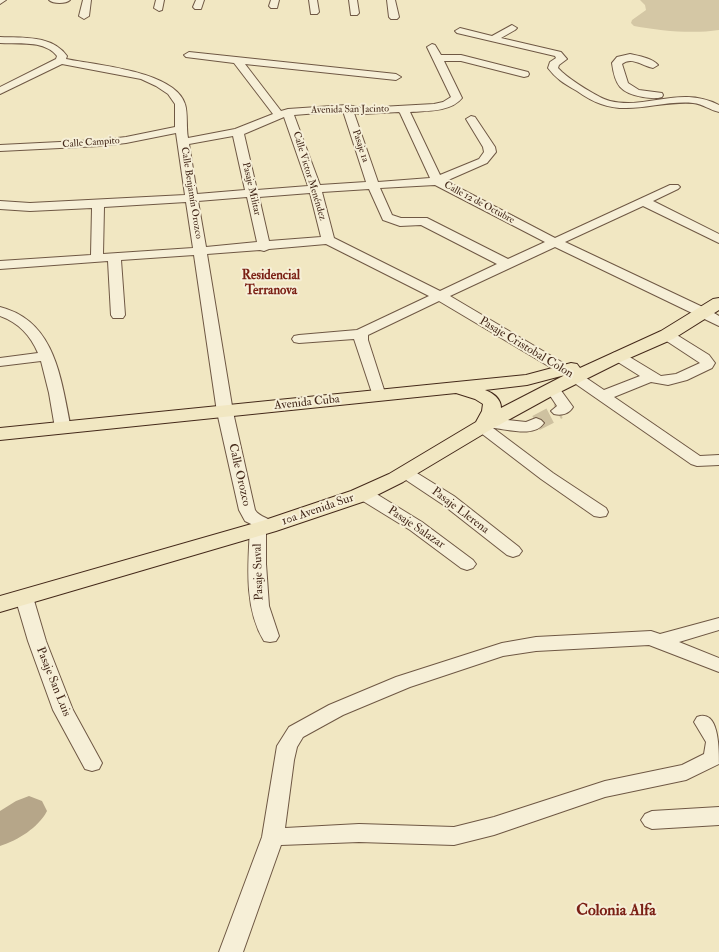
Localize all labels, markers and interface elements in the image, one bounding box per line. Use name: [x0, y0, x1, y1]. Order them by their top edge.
street label: Avenida San Jacinto: [311, 103, 389, 117]
street label: Pasaje 1a: [349, 128, 371, 164]
street label: Calle Victor Menéndez: [290, 130, 328, 222]
street label: Calle Campito: [62, 135, 120, 151]
street label: Calle Benjamín Orozco: [178, 146, 204, 240]
street label: Pasaje Militar: [239, 161, 263, 217]
street label: Calle 12 de Octubre: [442, 179, 516, 227]
district label: Residencial Terranova: [242, 268, 300, 299]
street label: Pasaje Cristobal Colon: [476, 314, 576, 382]
street label: Avenida Cuba: [274, 392, 340, 414]
street label: Calle Orozco: [225, 442, 253, 508]
street label: Pasaje Llerena: [428, 485, 492, 537]
street label: 10a Avenida Sur: [280, 491, 356, 529]
street label: Pasaje Salazar: [385, 504, 447, 552]
street label: Pasaje Suval: [251, 543, 267, 601]
street label: Pasaje San Luis: [33, 645, 73, 719]
district label: Colonia Alfa: [576, 902, 656, 922]

